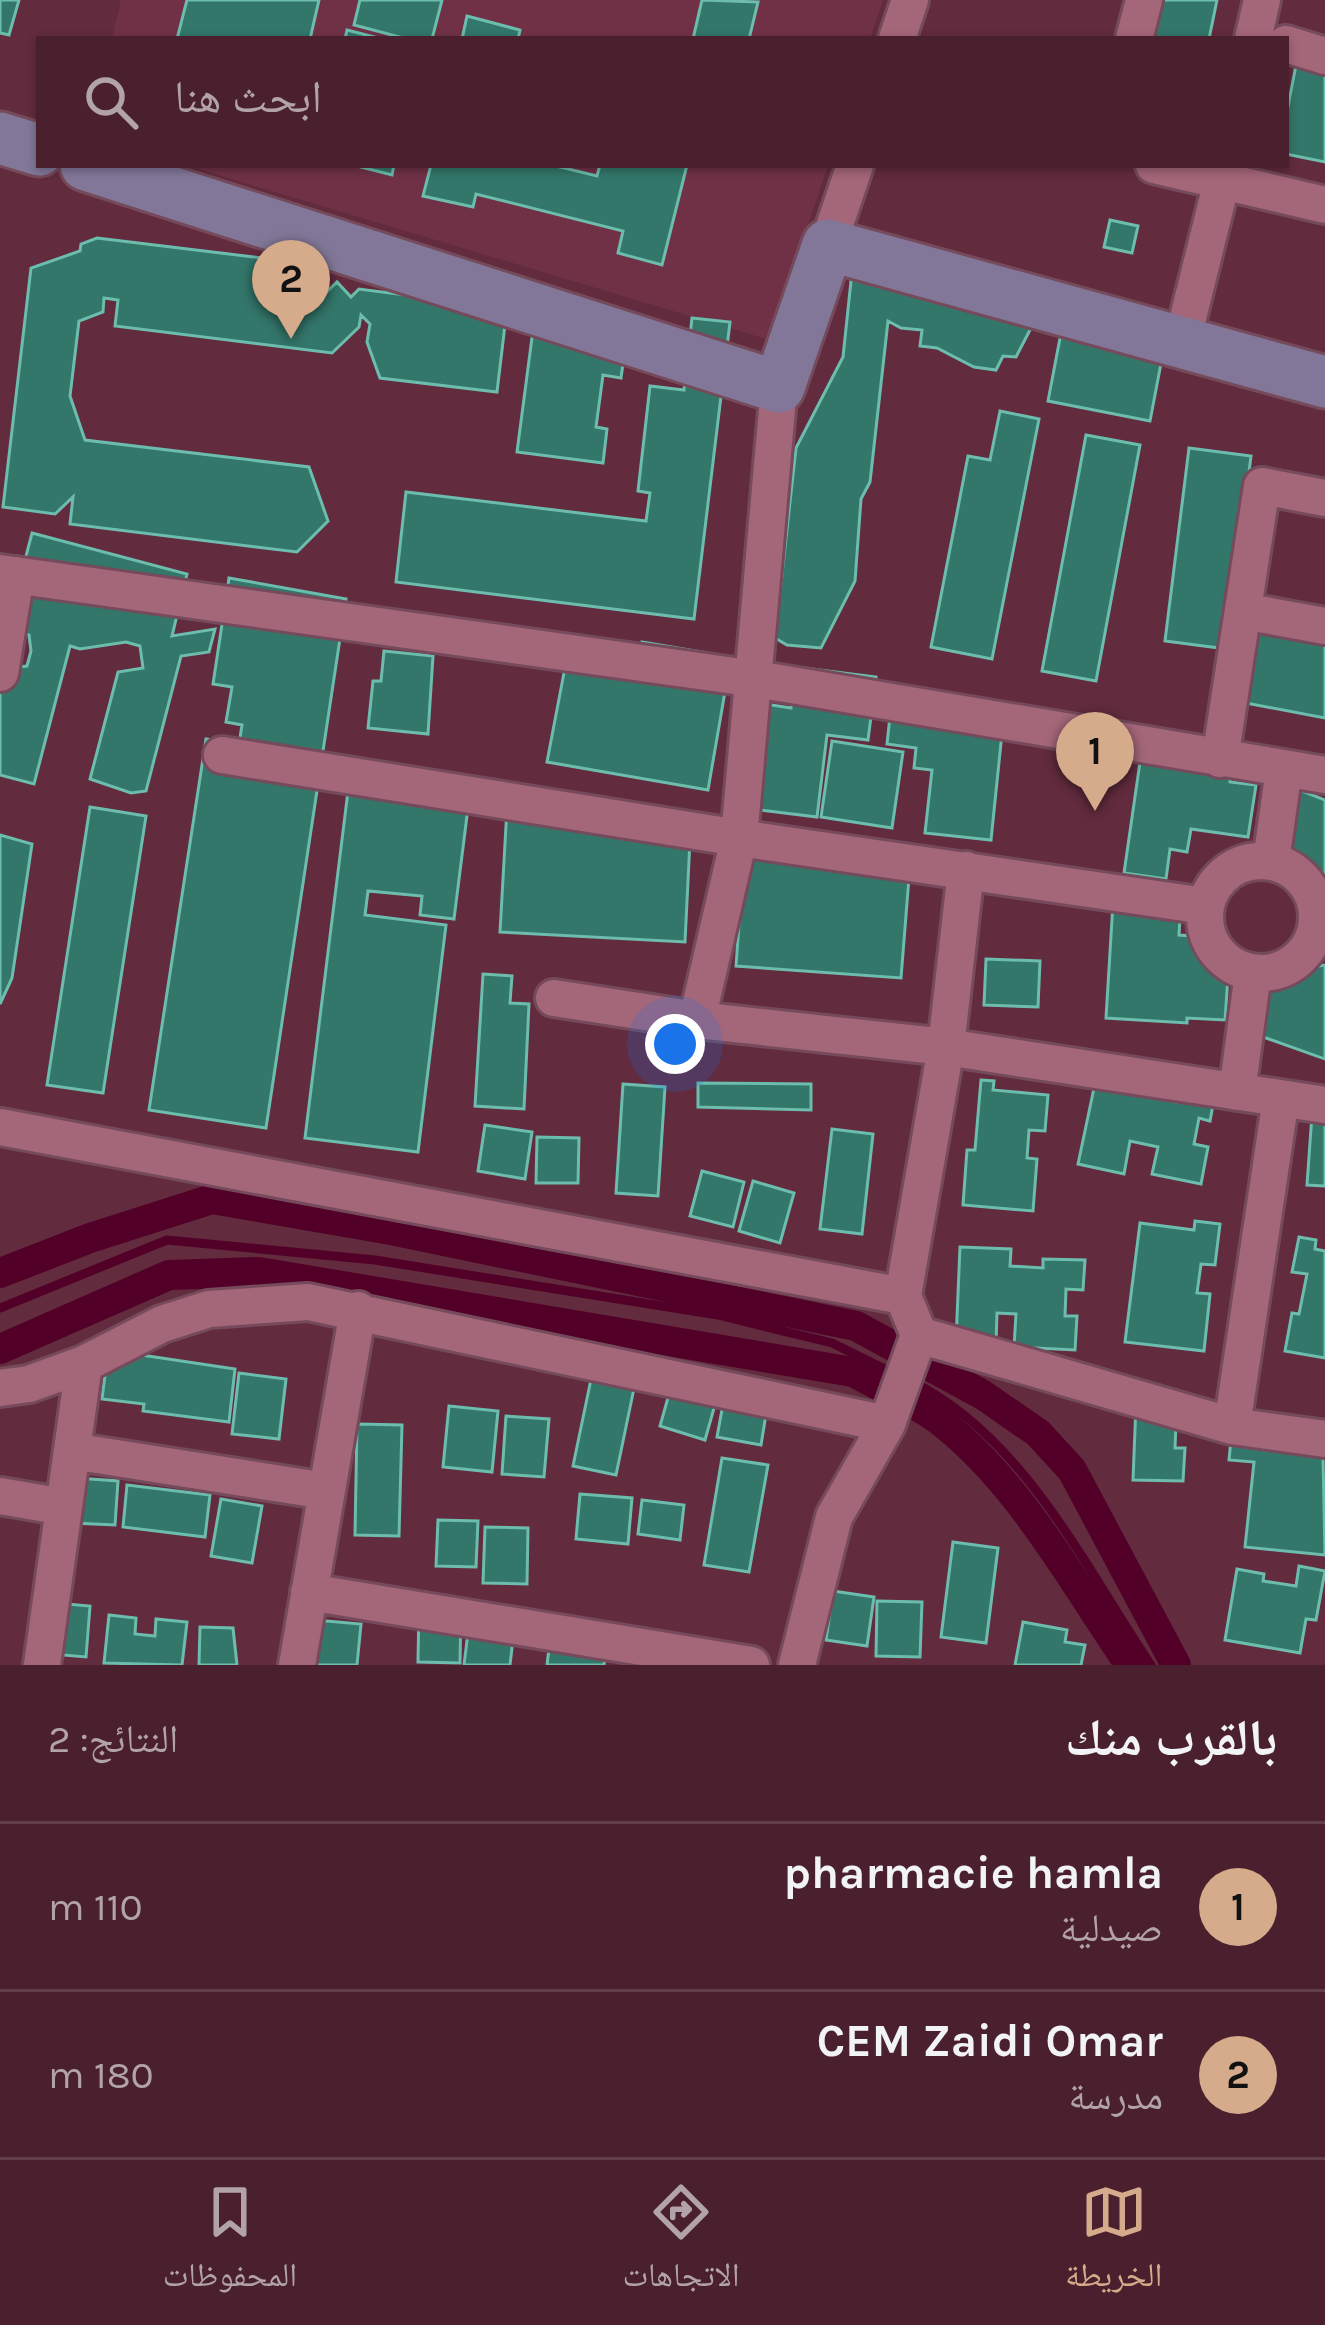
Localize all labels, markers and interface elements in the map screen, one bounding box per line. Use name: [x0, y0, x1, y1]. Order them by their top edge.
search box: [36, 36, 1289, 168]
icon: search: [78, 69, 144, 135]
text: ابحث هنا: [174, 71, 322, 123]
pin: 2: [252, 240, 330, 339]
pin: 1: [1056, 712, 1134, 811]
your location: [645, 1014, 705, 1074]
text: بالقرب منك: [1065, 1708, 1277, 1768]
text: النتائج: 2: [48, 1716, 178, 1762]
text: pharmacie hamla: [784, 1847, 1163, 1899]
text: 110 m: [48, 1884, 143, 1930]
text: 1: [1231, 1884, 1245, 1930]
text: صيدلية: [1060, 1905, 1163, 1951]
text: CEM Zaidi Omar: [817, 2015, 1163, 2067]
text: 180 m: [48, 2052, 154, 2098]
text: 2: [1226, 2052, 1250, 2098]
text: مدرسة: [1068, 2073, 1163, 2119]
tab: المحفوظات: [163, 2179, 297, 2307]
tab: الاتجاهات: [622, 2179, 740, 2307]
tab: الخريطة: [1065, 2179, 1162, 2307]

